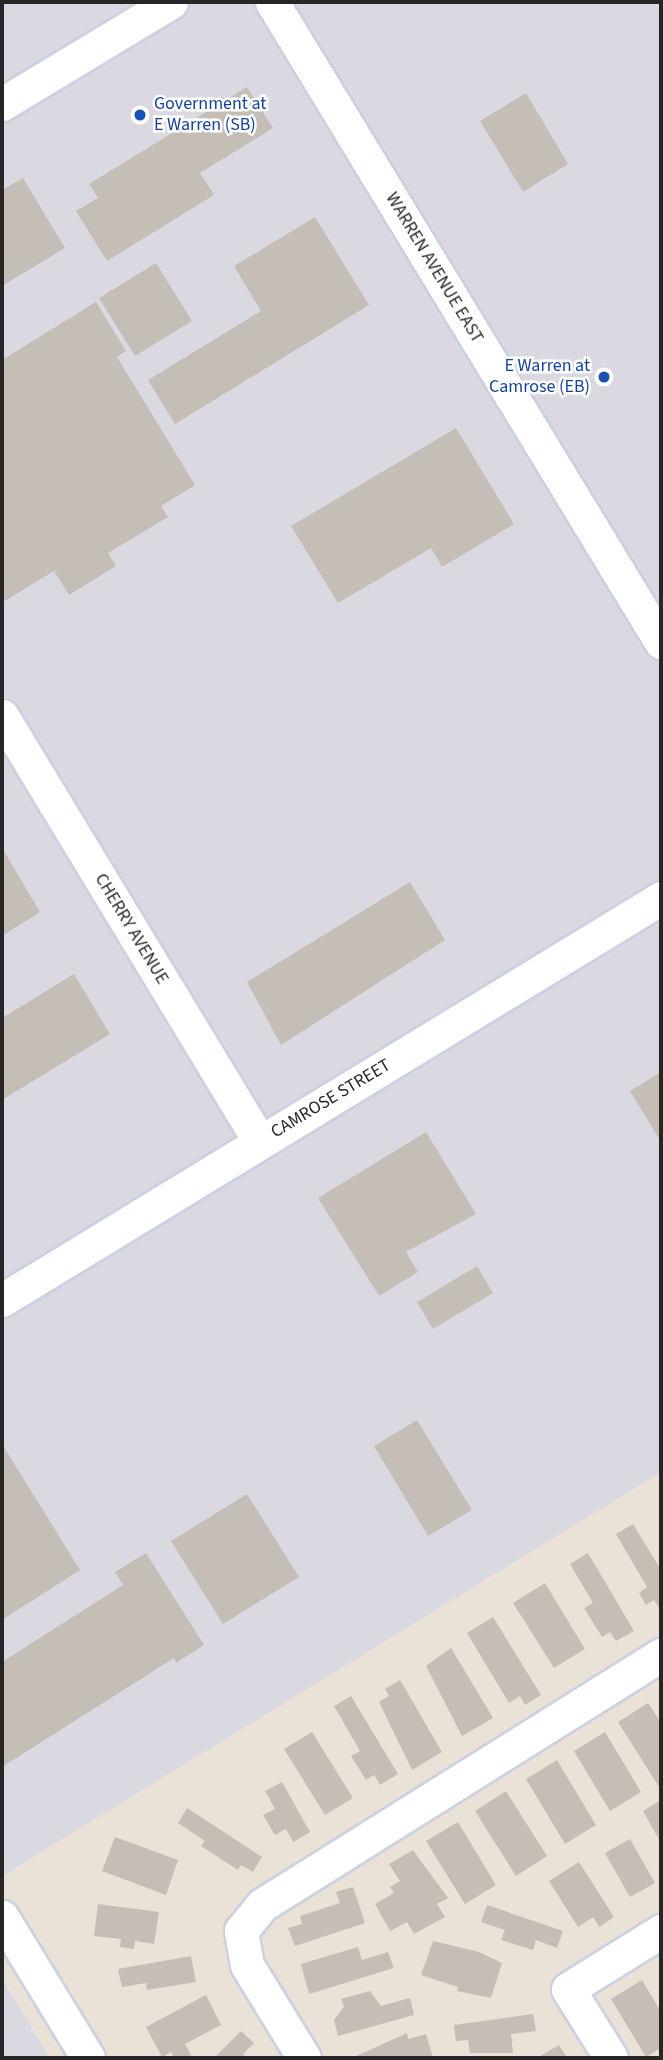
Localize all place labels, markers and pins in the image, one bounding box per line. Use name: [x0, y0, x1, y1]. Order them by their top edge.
place label: Government at E Warren (SB): [154, 94, 266, 136]
marker: Government at E Warren (SB): [132, 107, 148, 123]
place label: E Warren at Camrose (EB): [489, 356, 590, 398]
marker: E Warren at Camrose (EB): [596, 369, 612, 385]

